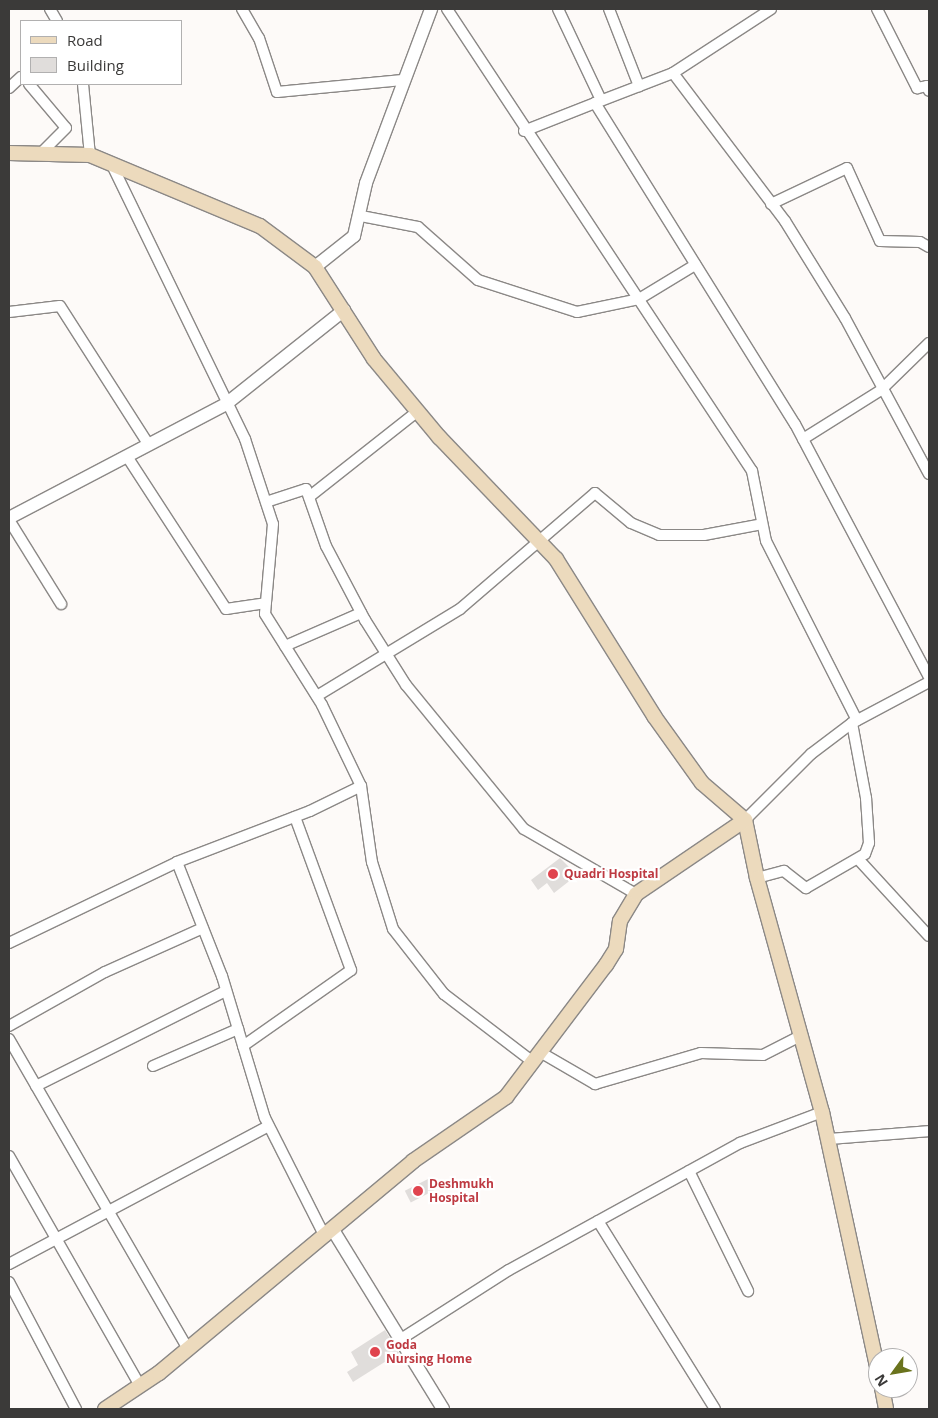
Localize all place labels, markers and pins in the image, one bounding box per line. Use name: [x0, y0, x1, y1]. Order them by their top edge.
marker: Quadri Hospital: [546, 867, 560, 881]
place label: Quadri Hospital: [564, 867, 658, 881]
place label: Deshmukh Hospital: [429, 1177, 494, 1205]
marker: Deshmukh Hospital: [411, 1184, 425, 1198]
place label: Goda Nursing Home: [386, 1338, 472, 1366]
marker: Goda Nursing Home: [368, 1345, 382, 1359]

